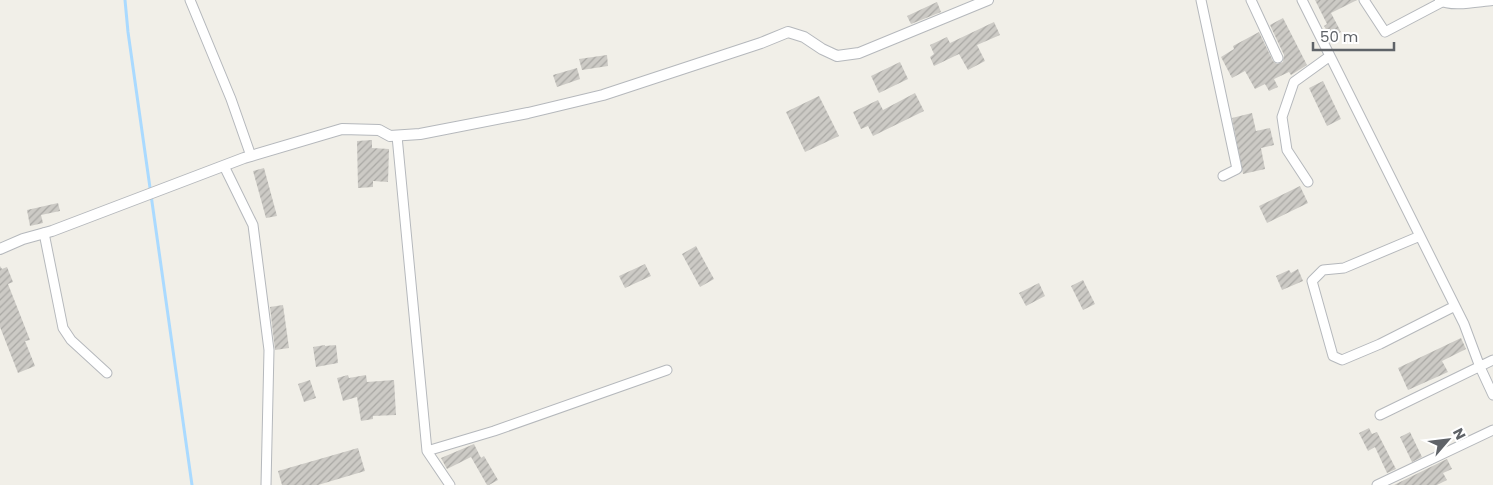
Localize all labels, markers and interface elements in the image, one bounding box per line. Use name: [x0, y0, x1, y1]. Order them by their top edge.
scale bar: [1313, 20, 1394, 52]
text: 50 m: [1320, 26, 1358, 47]
north arrow: [1423, 415, 1473, 465]
text: N: [1448, 425, 1471, 443]

